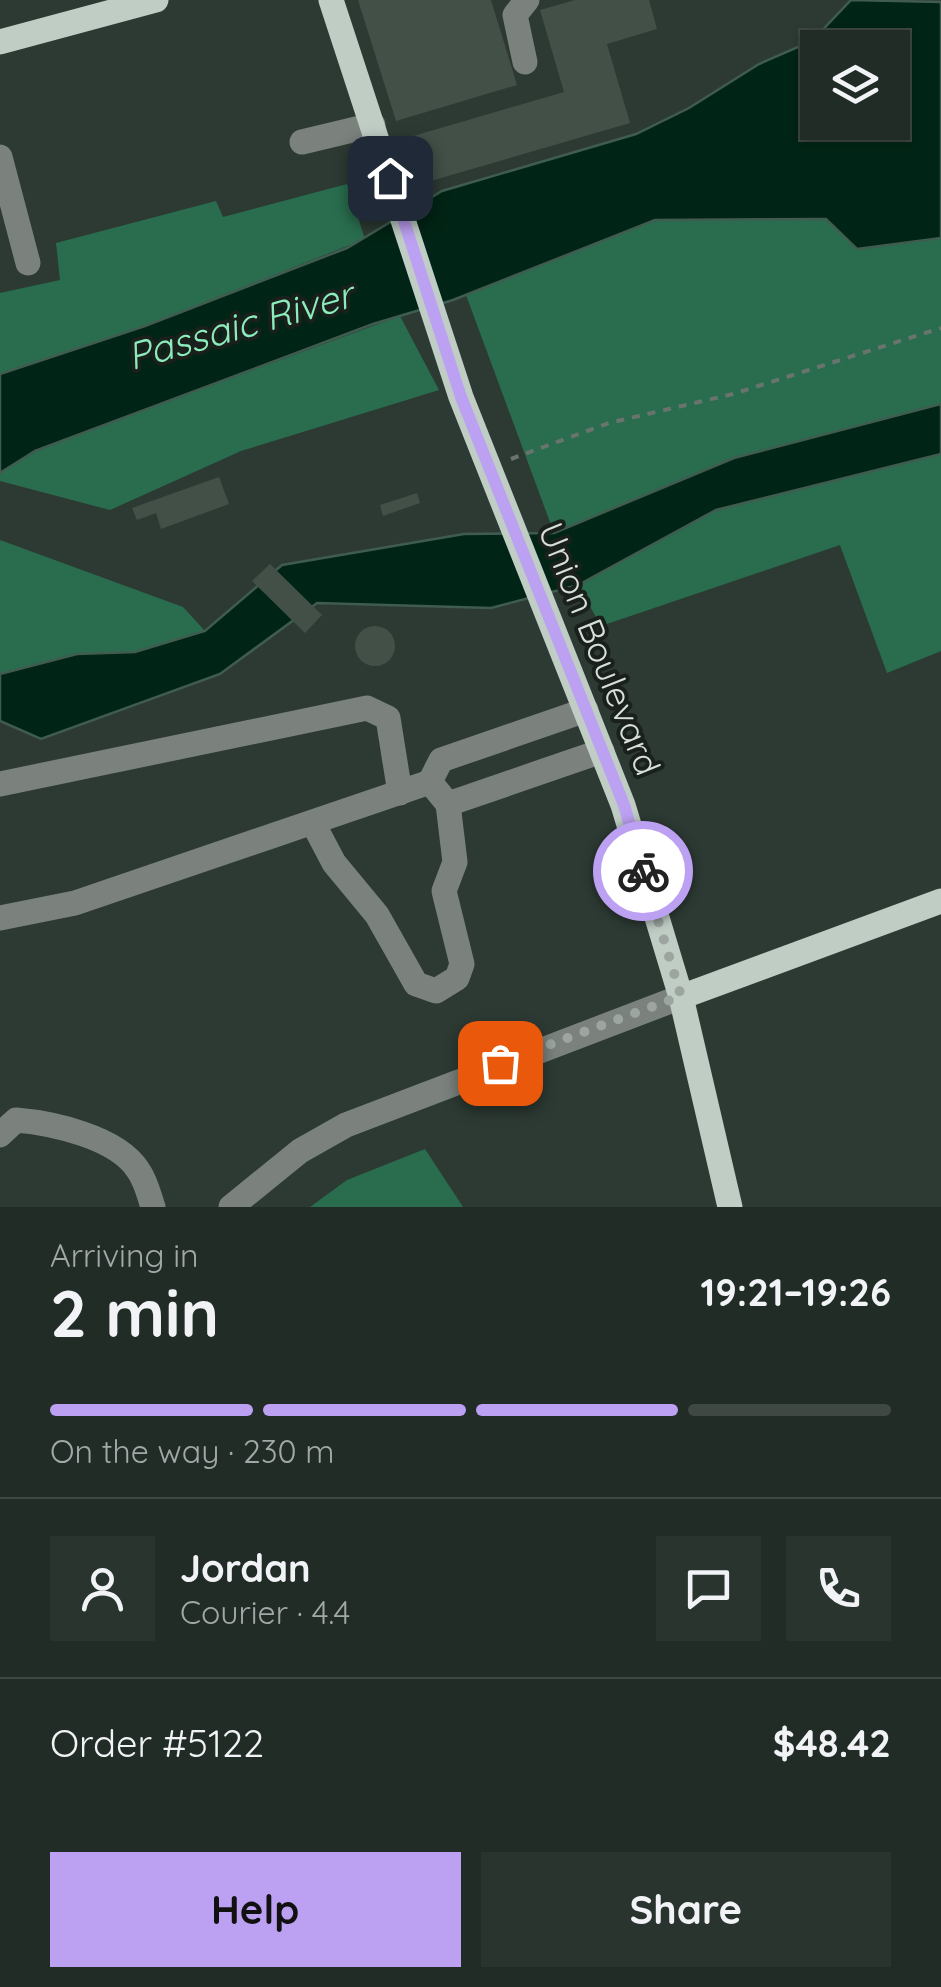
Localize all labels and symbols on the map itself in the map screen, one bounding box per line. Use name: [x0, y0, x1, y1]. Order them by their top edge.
pin: [348, 136, 433, 221]
water label: Passaic River: [121, 269, 362, 380]
street label: Union Boulevard: [529, 516, 671, 781]
courier: [593, 821, 693, 921]
pin: [458, 1021, 543, 1106]

